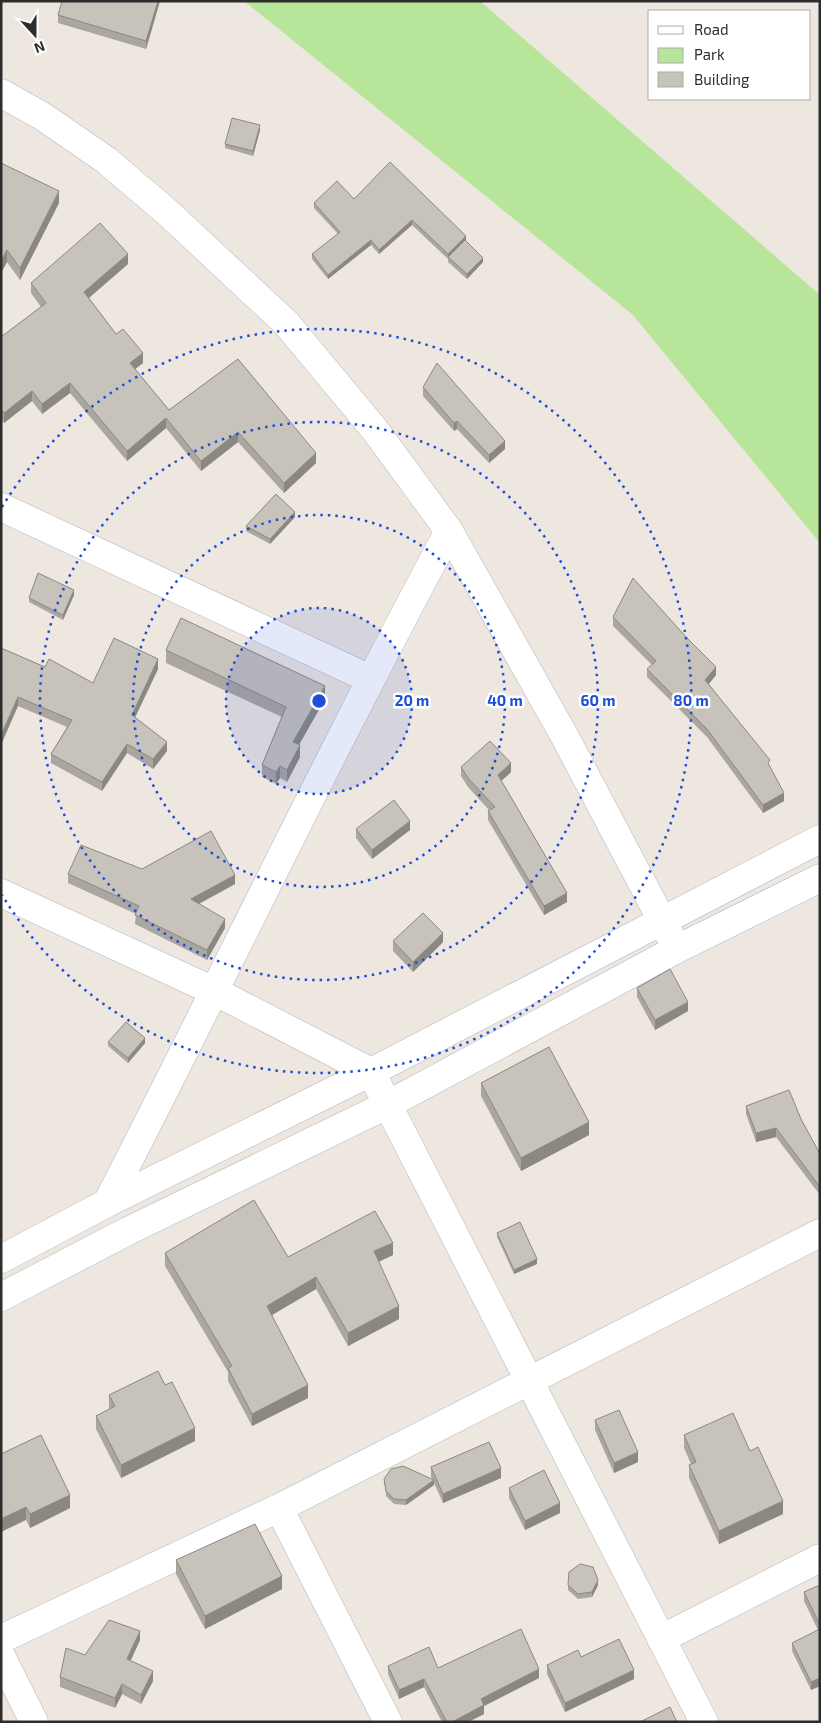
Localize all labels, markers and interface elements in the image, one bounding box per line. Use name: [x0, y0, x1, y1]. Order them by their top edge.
north arrow: [10, 10, 60, 60]
legend: [648, 10, 811, 100]
text: Road: [694, 20, 729, 38]
text: N: [32, 38, 48, 57]
text: Park: [694, 45, 725, 63]
text: Building: [694, 70, 750, 88]
text: 20 m: [395, 691, 429, 709]
text: 40 m: [487, 691, 523, 709]
text: 60 m: [581, 691, 615, 709]
text: 80 m: [673, 691, 709, 709]
centre of rings: [310, 692, 328, 710]

